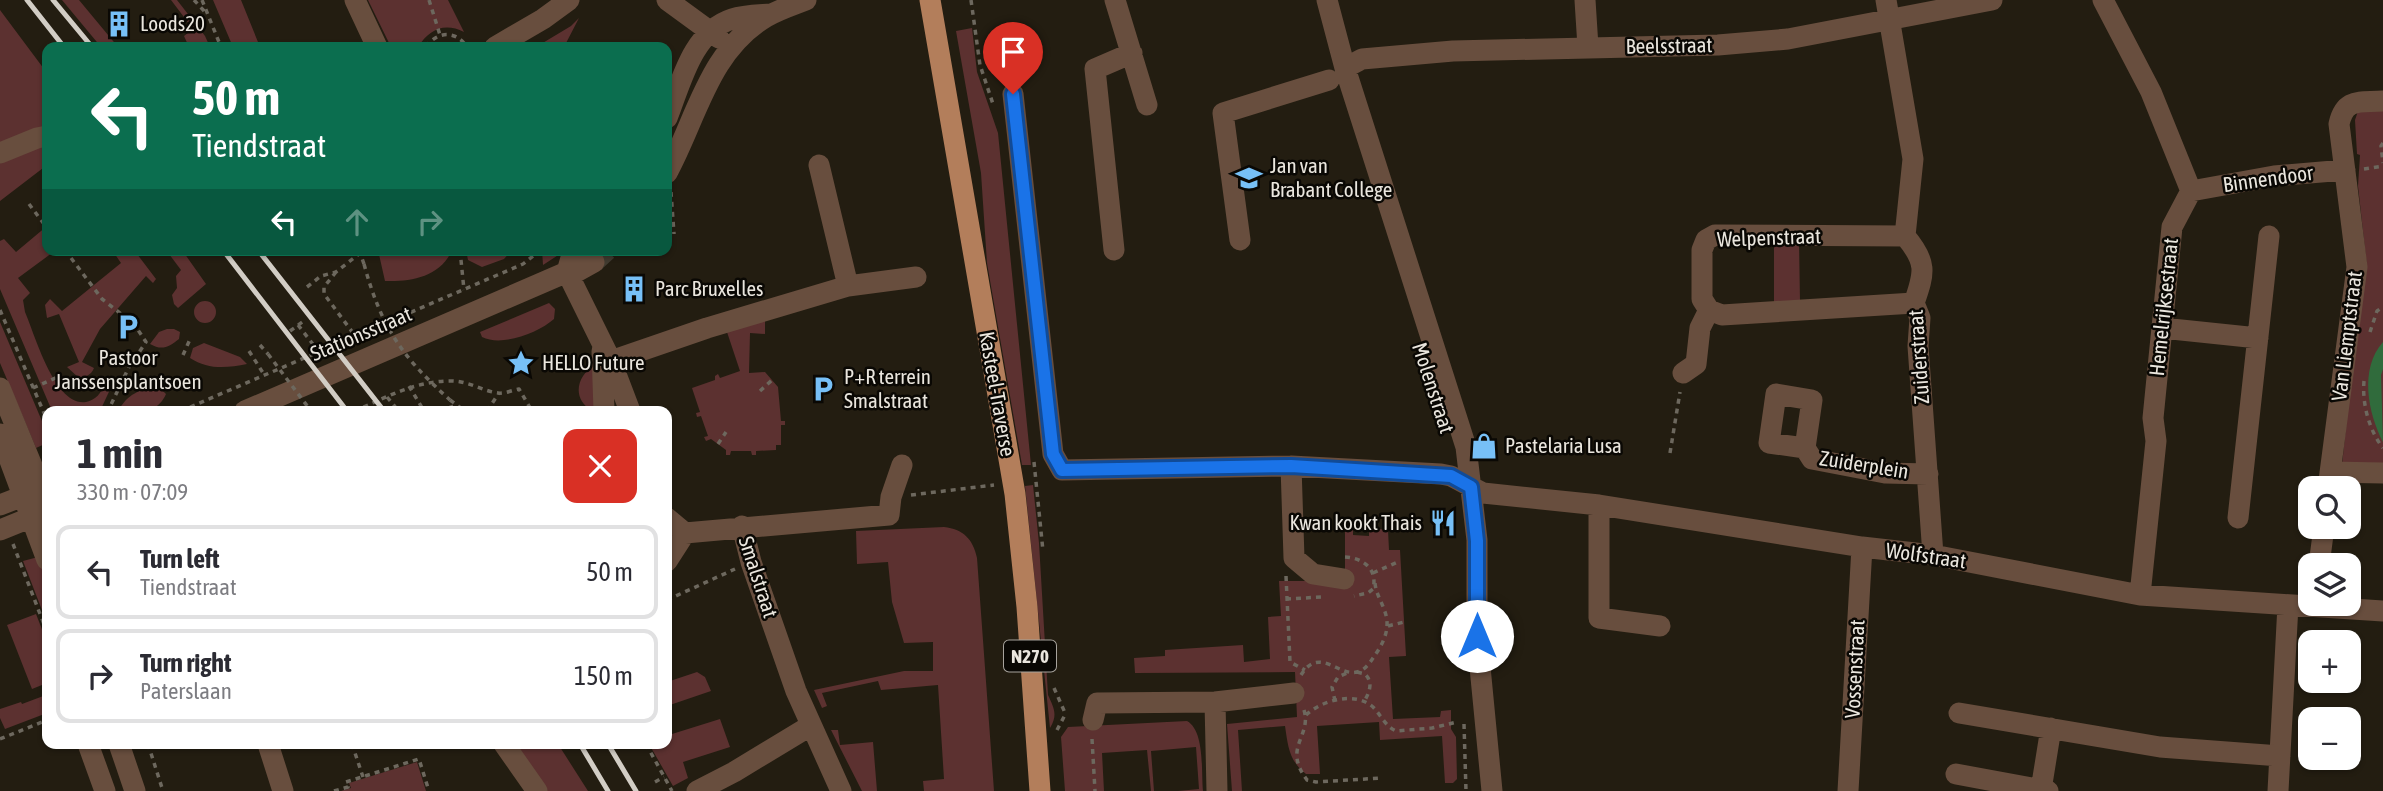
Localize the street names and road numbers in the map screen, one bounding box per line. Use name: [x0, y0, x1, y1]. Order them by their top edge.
street label: Beelsstraat: [1625, 32, 1713, 58]
street label: Binnendoor: [2221, 160, 2315, 196]
street label: Welpenstraat: [1716, 223, 1821, 251]
street label: Hemelrijksestraat: [2144, 237, 2182, 377]
street label: Van Liemptstraat: [2326, 269, 2366, 402]
street label: Stationsstraat: [306, 301, 415, 365]
street label: Zuiderstraat: [1903, 309, 1933, 405]
street label: Kasteel-Traverse: [975, 330, 1021, 458]
street label: Molenstraat: [1408, 339, 1460, 436]
street label: Zuiderplein: [1818, 445, 1910, 483]
street label: Smalstraat: [735, 533, 783, 620]
street label: Wolfstraat: [1885, 538, 1968, 573]
street label: Vossenstraat: [1839, 619, 1869, 719]
road number: N270: [1004, 640, 1056, 671]

